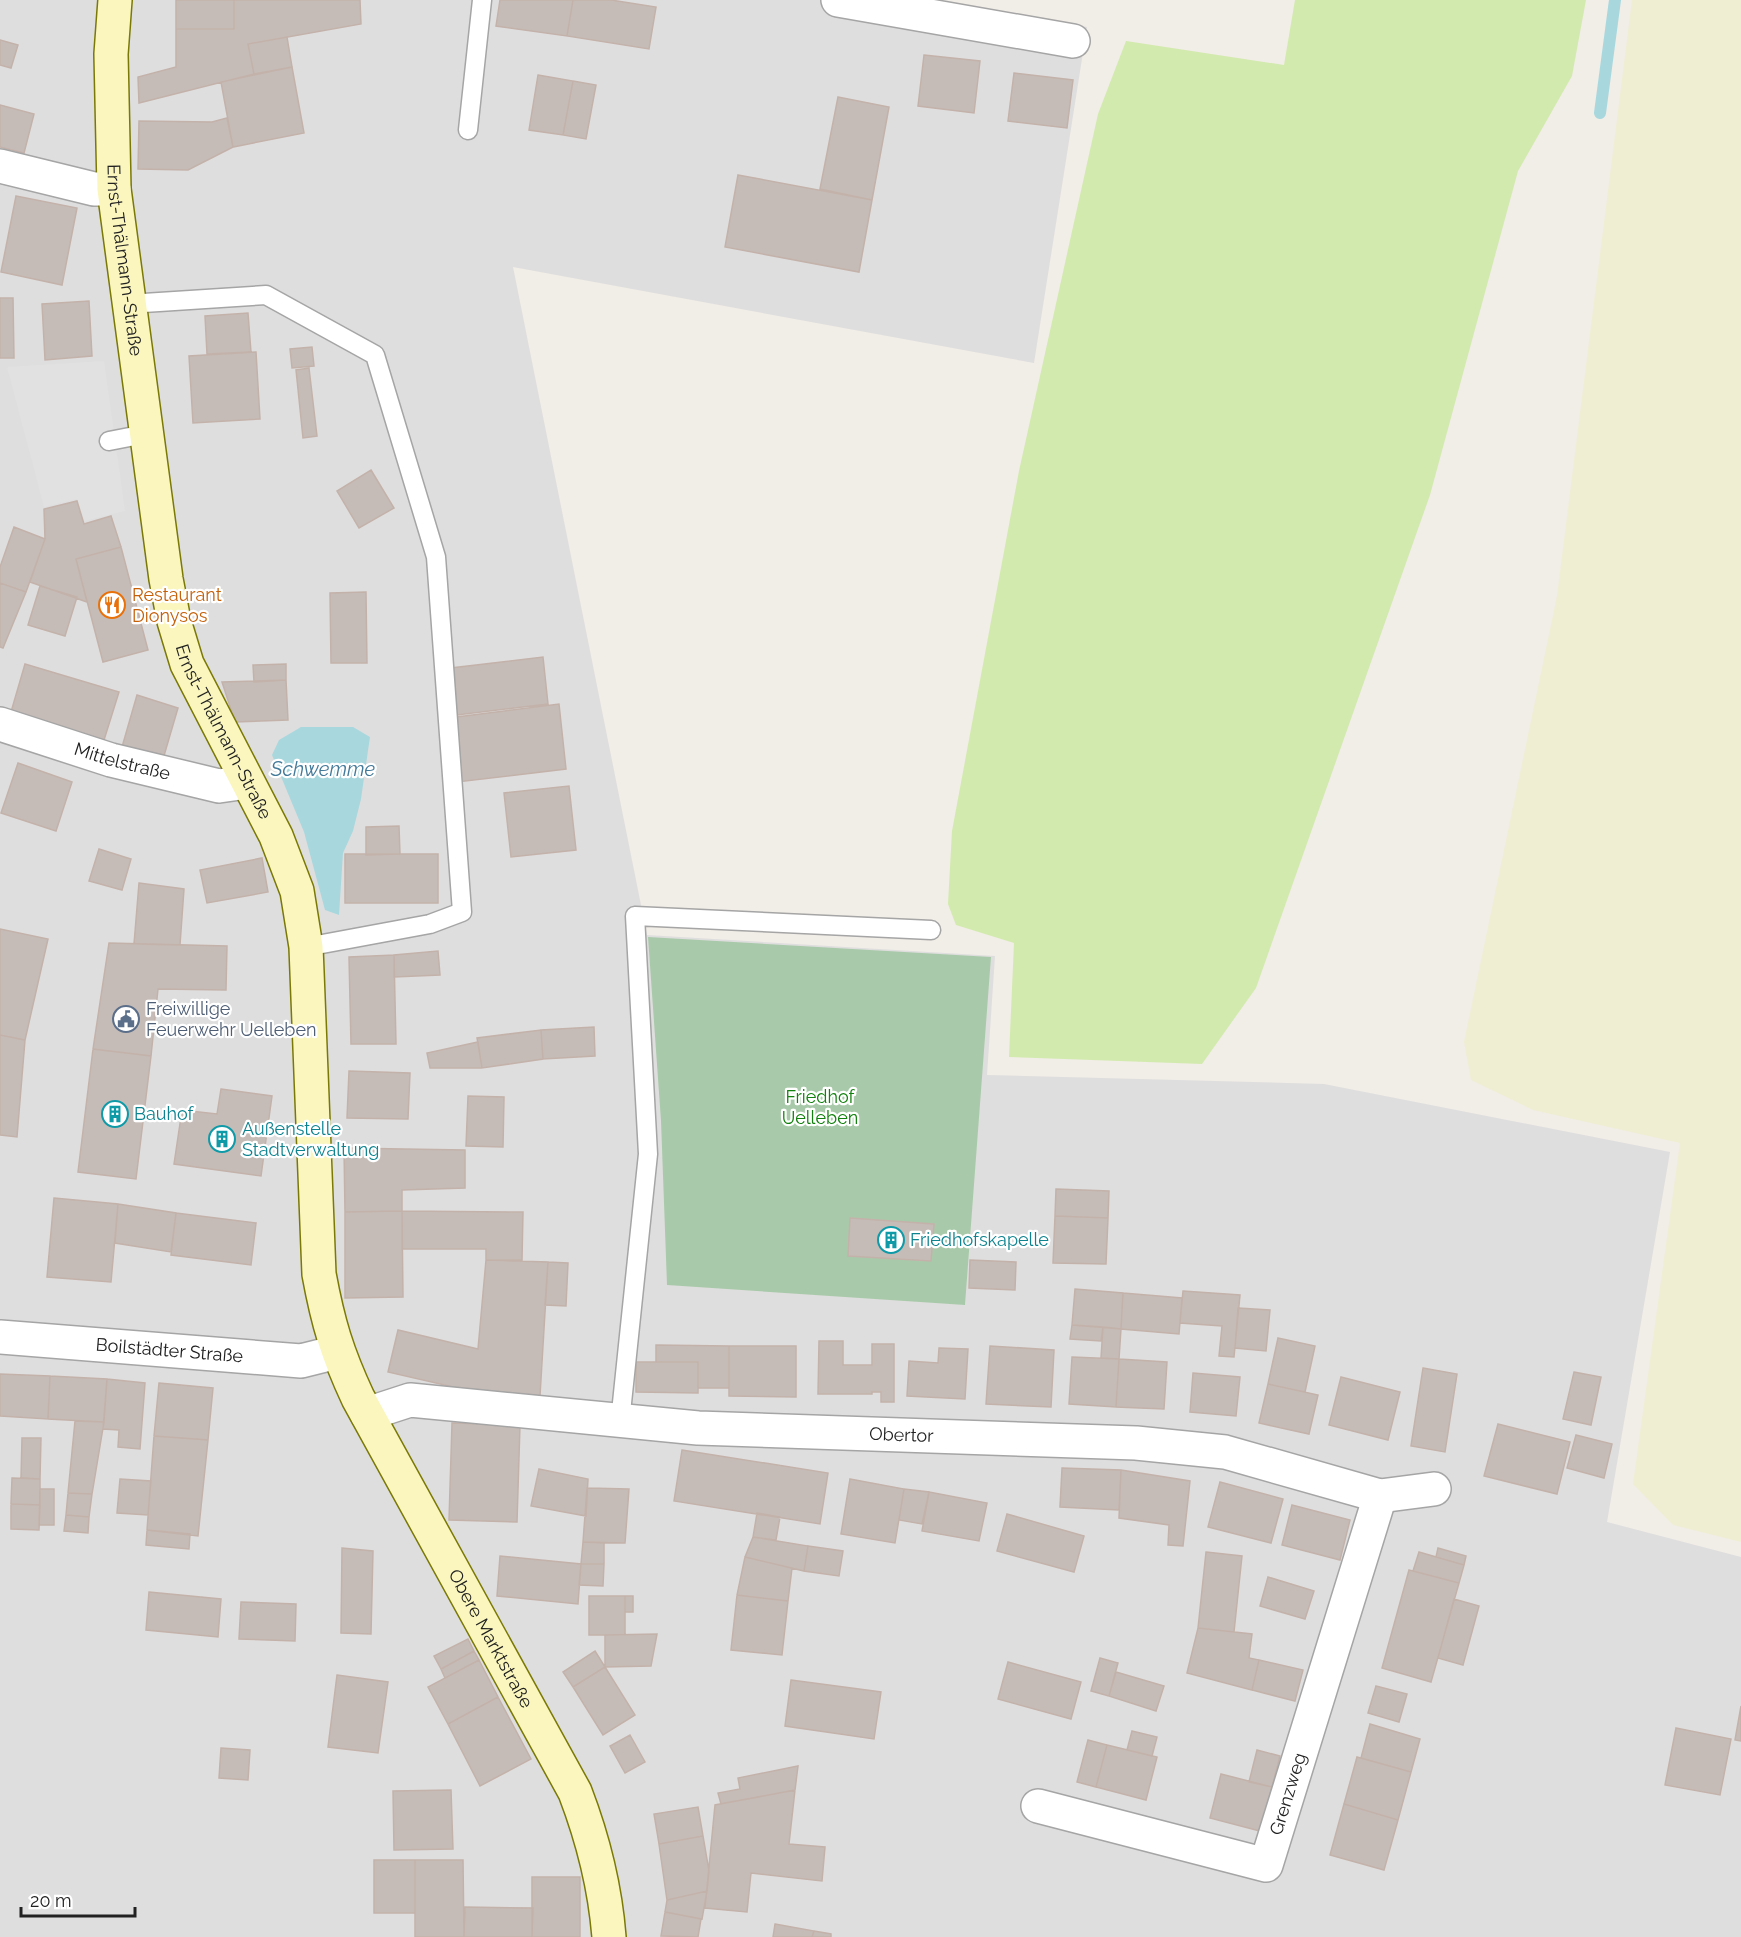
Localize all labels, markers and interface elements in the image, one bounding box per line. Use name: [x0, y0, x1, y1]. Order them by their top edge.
street label: Ernst-Thälmann-Straße: [103, 164, 147, 358]
place label: Restaurant Dionysos: [132, 584, 222, 626]
restaurant icon: Restaurant Dionysos: [97, 590, 127, 620]
street label: Ernst-Thälmann-Straße: [172, 642, 277, 823]
street label: Mittelstraße: [72, 738, 173, 784]
water label: Schwemme: [270, 757, 376, 781]
place label: Freiwillige Feuerwehr Uelleben: [146, 998, 317, 1040]
public building icon: Freiwillige Feuerwehr Uelleben: [111, 1004, 141, 1034]
park label: Friedhof Uelleben: [782, 1086, 858, 1128]
building icon: Bauhof: [100, 1099, 130, 1129]
place label: Bauhof: [134, 1103, 195, 1124]
place label: Außenstelle Stadtverwaltung: [242, 1118, 379, 1160]
building icon: Außenstelle Stadtverwaltung: [207, 1124, 237, 1154]
building icon: Friedhofskapelle: [876, 1225, 906, 1255]
place label: Friedhofskapelle: [910, 1229, 1049, 1250]
street label: Boilstädter Straße: [95, 1334, 244, 1366]
street label: Obertor: [869, 1423, 935, 1446]
street label: Obere Marktstraße: [444, 1565, 538, 1712]
street label: Grenzweg: [1265, 1750, 1310, 1837]
scale bar: [21, 1880, 135, 1918]
text: 20 m: [30, 1890, 72, 1911]

